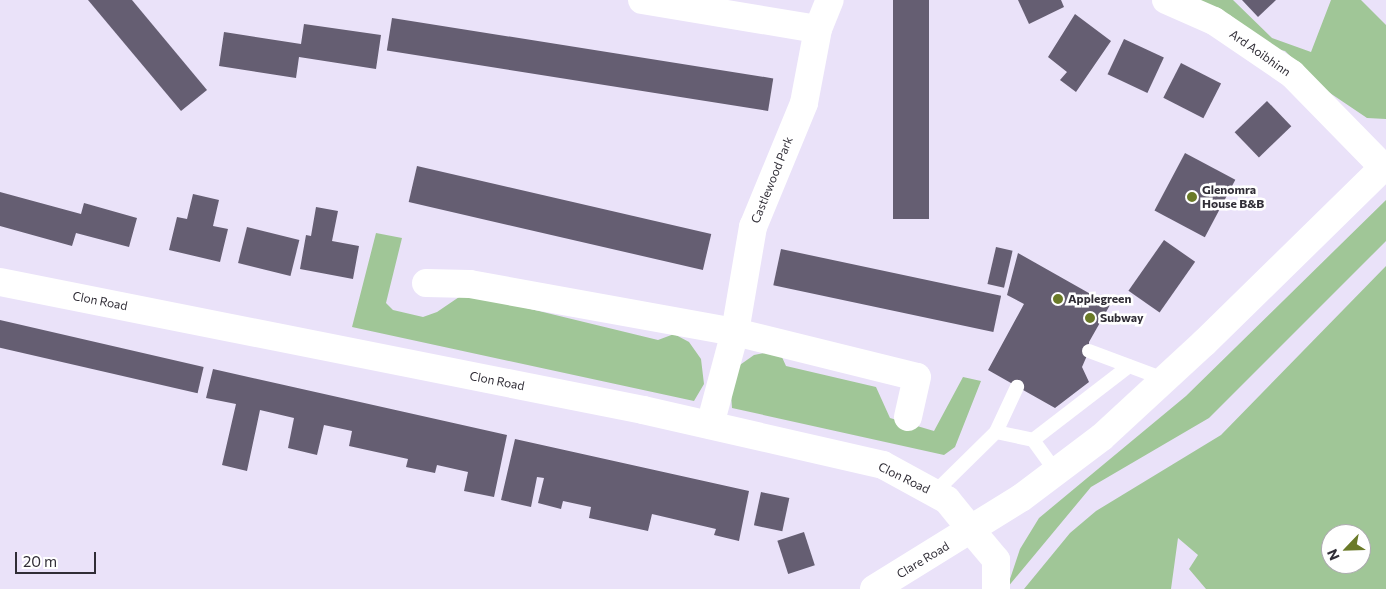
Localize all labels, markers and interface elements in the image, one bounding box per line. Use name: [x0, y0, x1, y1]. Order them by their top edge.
street label: Ard Aoibhinn: [1227, 27, 1293, 79]
street label: Castlewood Park: [748, 135, 796, 225]
place label: Glenomra House B&B: [1202, 183, 1264, 211]
marker: Glenomra House B&B: [1186, 191, 1198, 203]
street label: Clon Road: [71, 289, 129, 313]
place label: Applegreen: [1068, 292, 1131, 306]
marker: Applegreen: [1052, 293, 1064, 305]
place label: Subway: [1100, 311, 1144, 325]
marker: Subway: [1084, 312, 1096, 324]
street label: Clon Road: [468, 369, 526, 393]
street label: Clon Road: [876, 459, 932, 497]
north arrow: [1321, 524, 1371, 574]
street label: Clare Road: [894, 539, 952, 581]
scale bar: [18, 542, 99, 574]
text: N: [1323, 547, 1343, 563]
text: 20 m: [23, 552, 57, 570]

